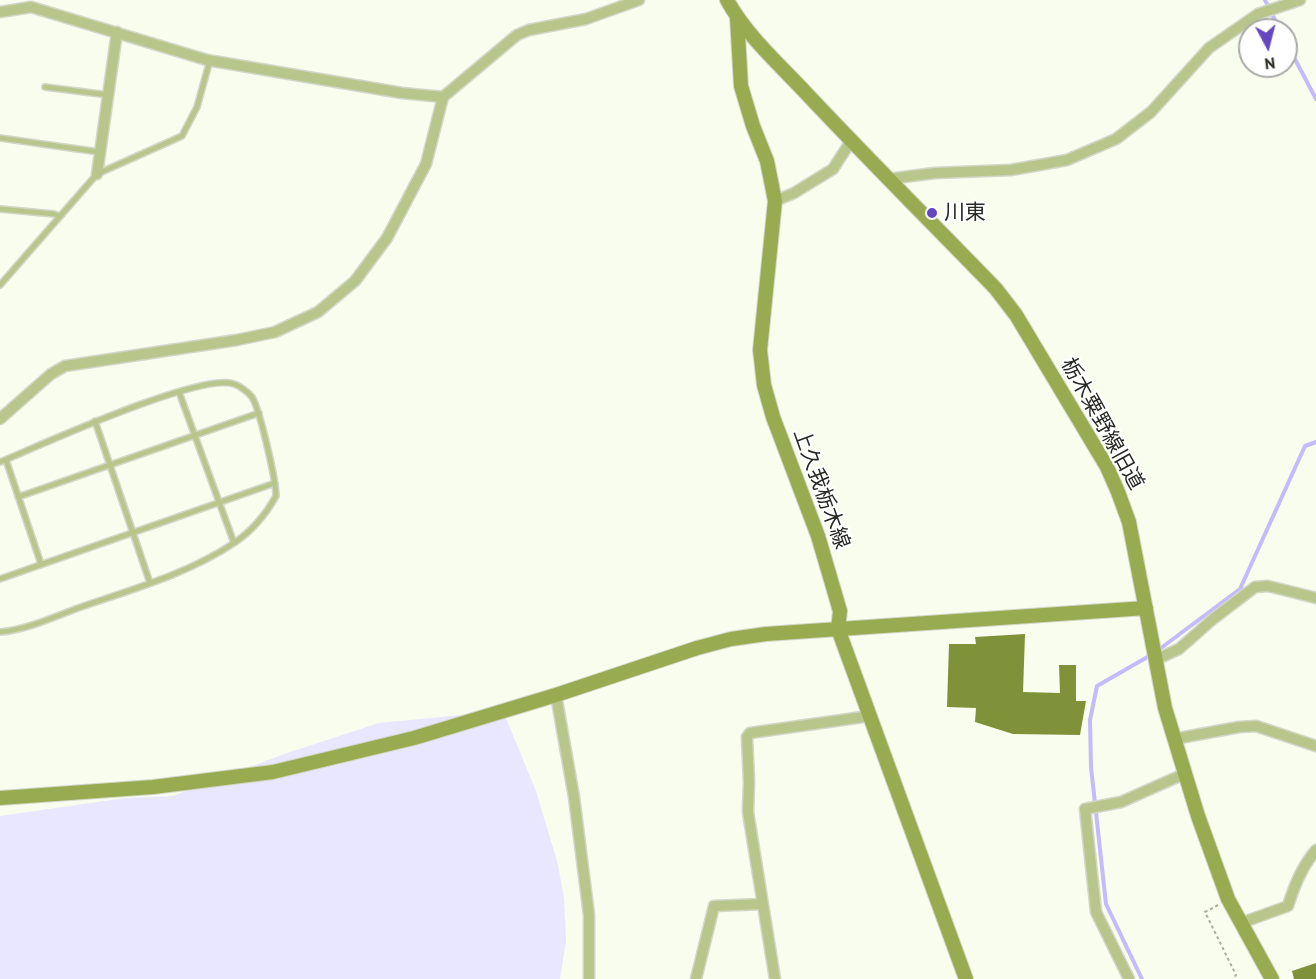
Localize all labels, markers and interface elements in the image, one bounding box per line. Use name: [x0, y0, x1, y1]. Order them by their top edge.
north arrow: [1238, 18, 1298, 78]
text: N: [1264, 53, 1276, 74]
place label: 川東: [944, 200, 986, 226]
marker: 川東: [925, 206, 939, 220]
street label: 栃木粟野線旧道: [1055, 354, 1149, 494]
street label: 上久我栃木線: [788, 425, 854, 553]

